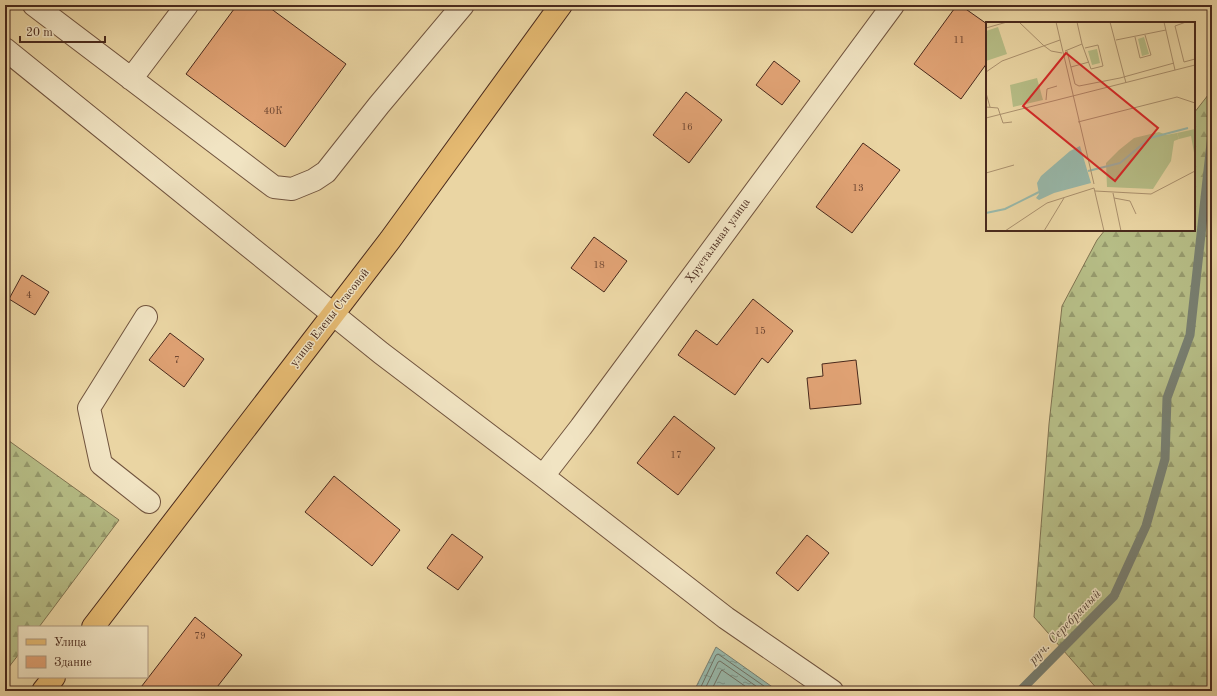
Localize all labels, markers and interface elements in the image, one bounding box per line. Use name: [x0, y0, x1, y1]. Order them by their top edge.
scale bar: [20, 18, 105, 44]
inset map: [986, 22, 1195, 231]
text: 20 m: [26, 27, 53, 39]
house number: 11: [953, 35, 965, 45]
house number: 40К: [264, 106, 282, 116]
house number: 16: [681, 122, 693, 132]
house number: 13: [852, 183, 864, 193]
street label: Хрустальная улица: [683, 196, 753, 286]
house number: 18: [593, 260, 605, 270]
street label: улица Елены Стасовой: [288, 267, 372, 369]
house number: 4: [26, 290, 32, 300]
house number: 15: [754, 326, 766, 336]
house number: 7: [174, 355, 180, 365]
house number: 17: [670, 450, 682, 460]
water label: руч. Серебряный: [1026, 587, 1104, 668]
legend: [18, 626, 148, 678]
house number: 79: [194, 631, 206, 641]
text: Улица: [54, 637, 87, 649]
text: Здание: [54, 657, 92, 669]

